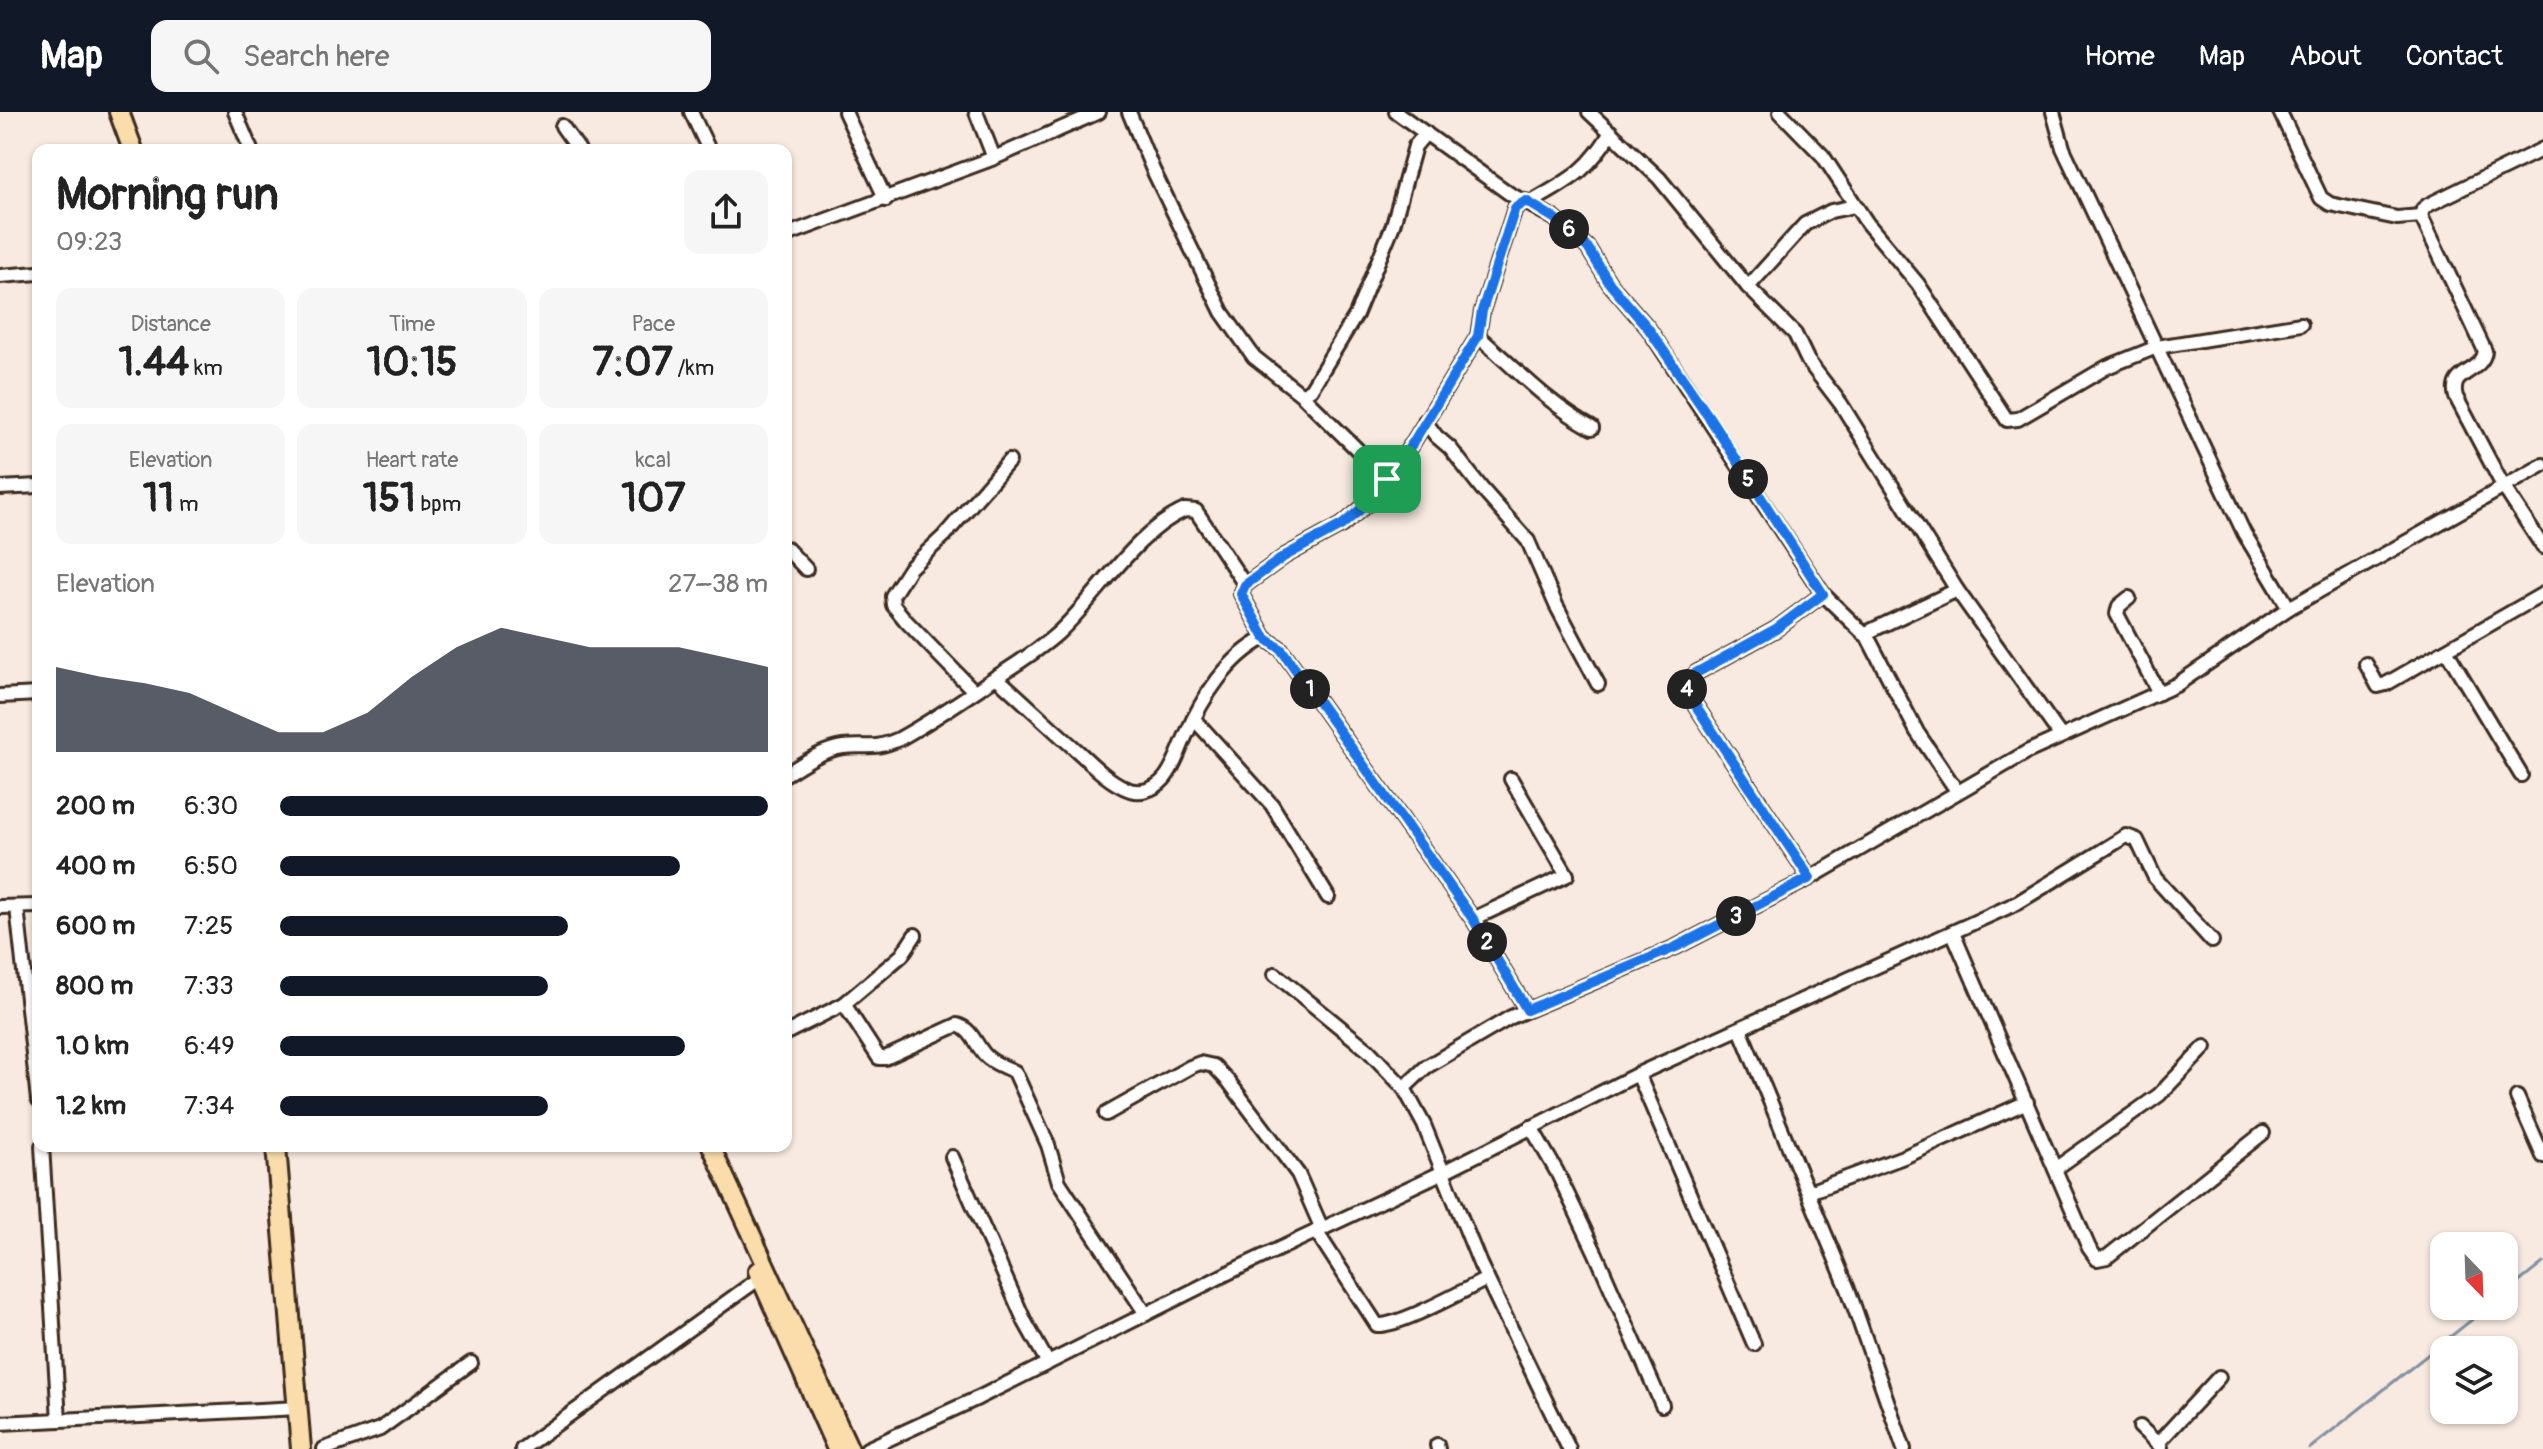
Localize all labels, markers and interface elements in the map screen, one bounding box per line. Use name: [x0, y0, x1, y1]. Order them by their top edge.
search box: [151, 20, 711, 92]
text: Map: [40, 32, 103, 80]
icon: search: [179, 34, 223, 78]
text: Search here: [243, 38, 390, 75]
text: Home: [2084, 39, 2155, 74]
text: Map: [2199, 39, 2245, 74]
text: About: [2289, 39, 2362, 74]
text: Contact: [2406, 39, 2503, 74]
text: Morning run: [56, 168, 279, 223]
button: share: [684, 170, 768, 254]
pin: 6: [1549, 209, 1589, 249]
text: 6: [1563, 215, 1575, 243]
text: 09:23: [56, 226, 122, 258]
text: Distance: [130, 310, 211, 338]
text: Time: [389, 310, 435, 338]
text: Pace: [632, 310, 675, 338]
text: 1.44: [119, 338, 189, 387]
text: 10:15: [367, 338, 457, 387]
text: 7:07: [592, 338, 673, 387]
text: km: [189, 354, 223, 382]
text: /km: [673, 354, 714, 382]
pin: [1353, 445, 1421, 513]
text: Elevation: [129, 446, 213, 474]
text: Heart rate: [366, 446, 458, 474]
text: kcal: [635, 446, 671, 474]
icon: arrive: [1365, 457, 1409, 501]
pin: 5: [1728, 459, 1768, 499]
text: 5: [1742, 465, 1754, 493]
text: 11: [143, 474, 174, 523]
text: 151: [363, 474, 416, 523]
text: 107: [621, 474, 685, 523]
text: m: [174, 490, 198, 518]
text: bpm: [416, 490, 461, 518]
text: Elevation: [56, 568, 155, 600]
text: 27–38 m: [668, 568, 768, 600]
pin: 1: [1290, 669, 1330, 709]
pin: 4: [1667, 669, 1707, 709]
text: 1: [1306, 675, 1314, 703]
text: 4: [1681, 675, 1693, 703]
text: 200 m: [56, 790, 135, 822]
text: 6:30: [184, 790, 238, 822]
text: 400 m: [56, 850, 135, 882]
text: 6:50: [184, 850, 238, 882]
pin: 3: [1716, 896, 1756, 936]
text: 3: [1730, 902, 1742, 930]
text: 600 m: [56, 910, 135, 942]
text: 7:25: [184, 910, 233, 942]
pin: 2: [1467, 922, 1507, 962]
text: 2: [1481, 928, 1493, 956]
text: 800 m: [56, 970, 133, 1002]
text: 7:33: [184, 970, 234, 1002]
text: 1.0 km: [56, 1030, 129, 1062]
text: 6:49: [184, 1030, 235, 1062]
text: 1.2 km: [56, 1090, 126, 1122]
text: 7:34: [184, 1090, 234, 1122]
north arrow: [2430, 1232, 2518, 1320]
map controls: [2430, 1232, 2518, 1424]
button: layers: [2430, 1336, 2518, 1424]

